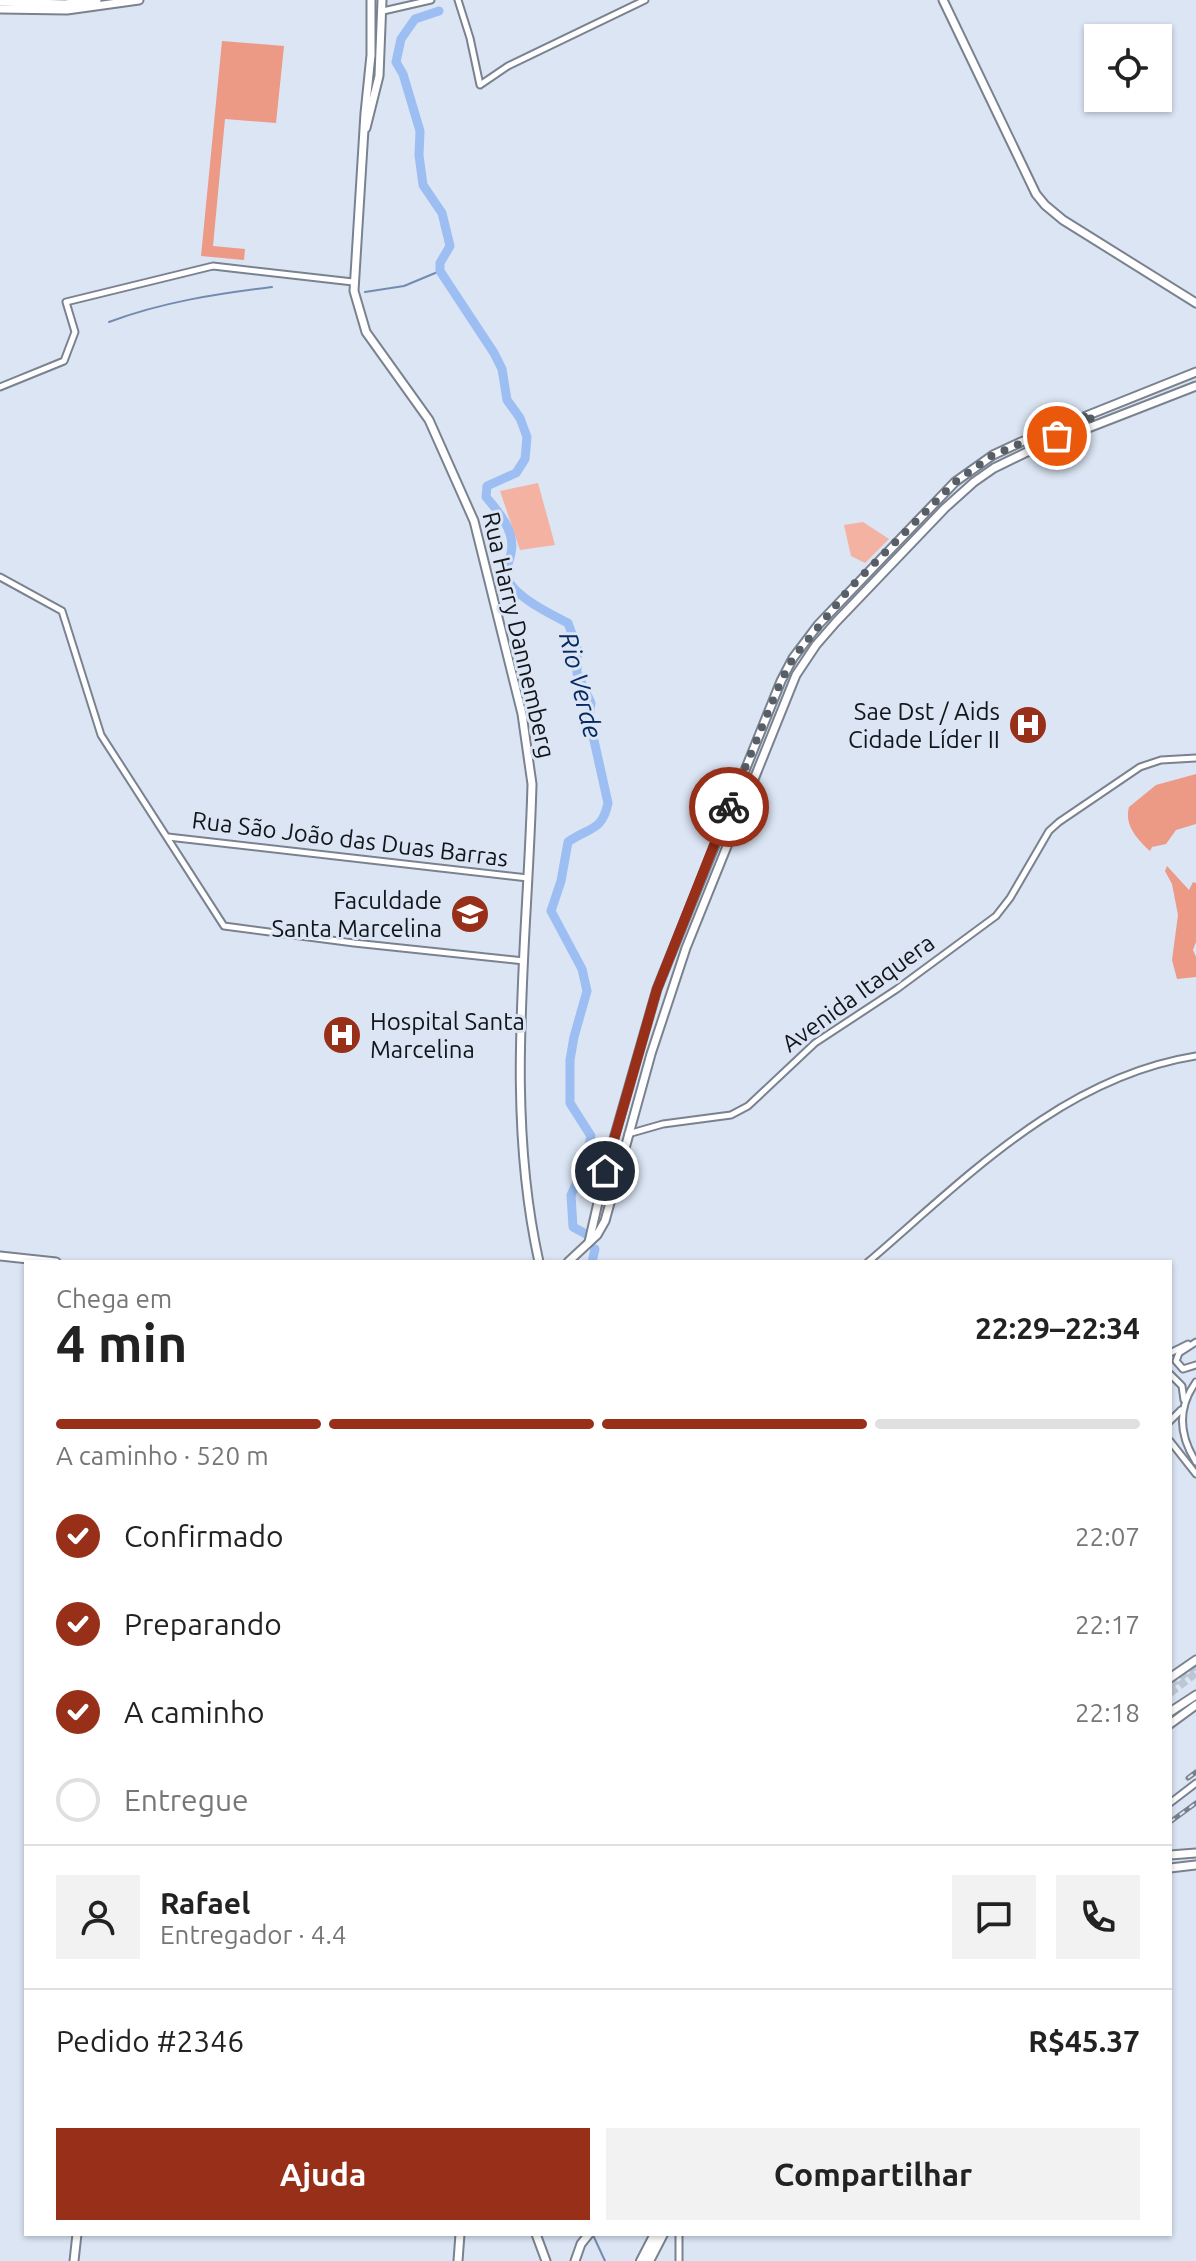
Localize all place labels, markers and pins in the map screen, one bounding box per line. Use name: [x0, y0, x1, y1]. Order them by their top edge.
pin: [1023, 402, 1091, 470]
place label: Sae Dst / Aids Cidade Líder II: [848, 698, 1000, 753]
hospital icon: Sae Dst / Aids Cidade Líder II: [1007, 704, 1049, 746]
place label: Faculdade Santa Marcelina: [271, 887, 442, 942]
school or university icon: Faculdade Santa Marcelina: [449, 893, 491, 935]
place label: Hospital Santa Marcelina: [370, 1008, 525, 1063]
hospital icon: Hospital Santa Marcelina: [321, 1014, 363, 1056]
pin: [571, 1137, 639, 1205]

